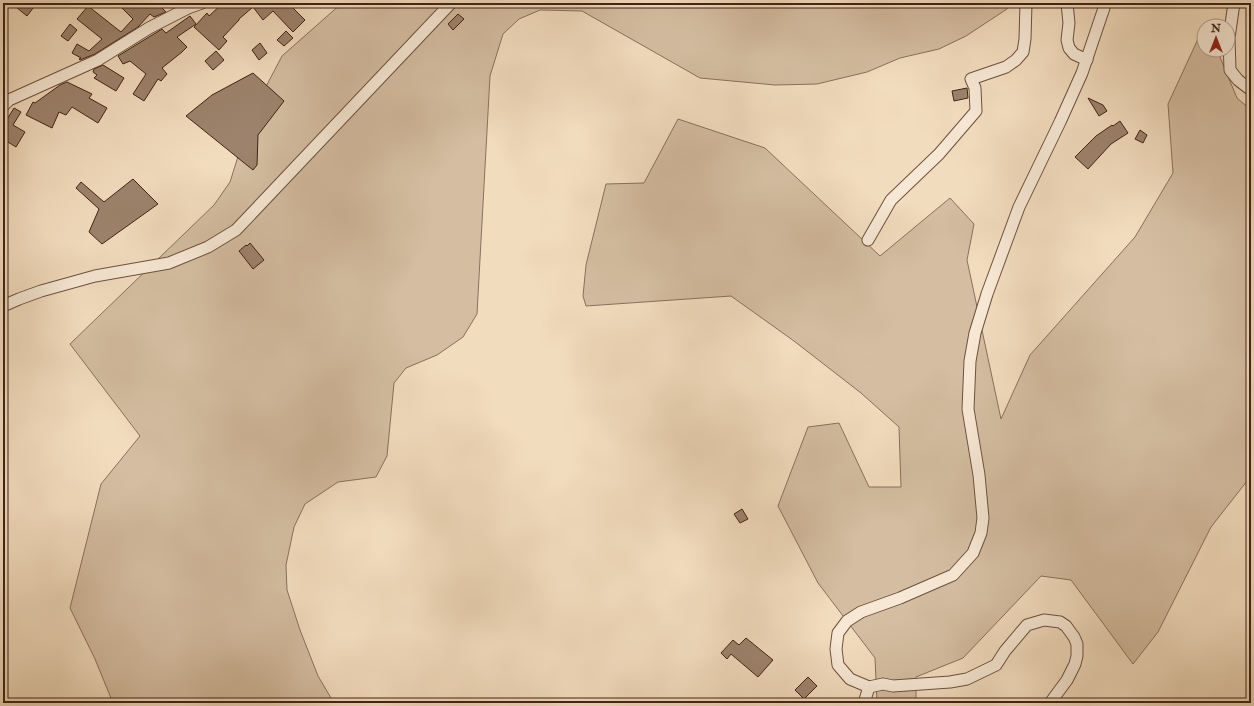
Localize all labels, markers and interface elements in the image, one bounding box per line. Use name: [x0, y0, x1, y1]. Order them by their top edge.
north arrow: [1196, 18, 1236, 58]
text: N: [1210, 22, 1222, 35]

